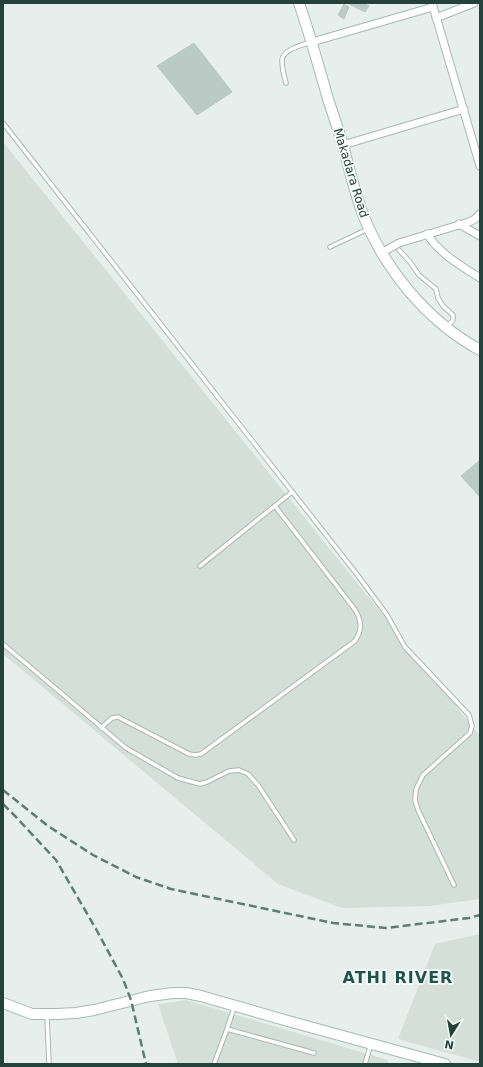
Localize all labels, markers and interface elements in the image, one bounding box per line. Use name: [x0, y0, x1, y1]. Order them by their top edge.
street label: Makadara Road: [331, 126, 371, 220]
district label: ATHI RIVER: [343, 968, 453, 987]
north arrow: [431, 1015, 471, 1055]
text: N: [443, 1037, 455, 1052]

